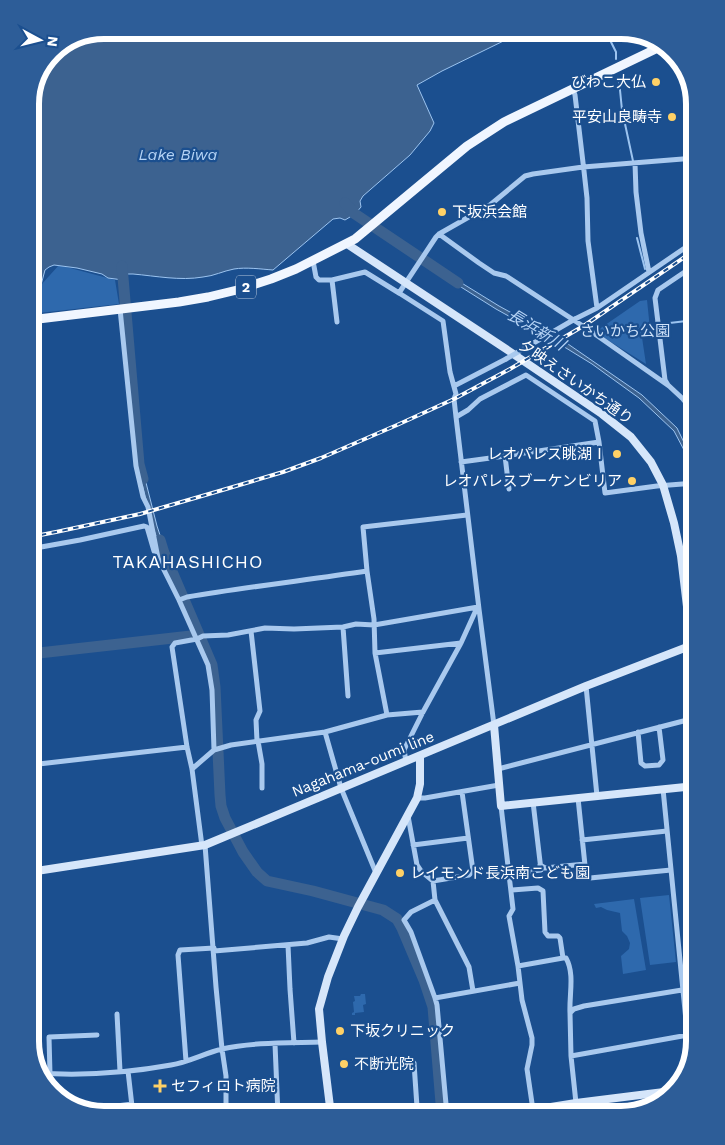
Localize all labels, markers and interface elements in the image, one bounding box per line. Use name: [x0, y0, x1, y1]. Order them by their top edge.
north arrow: [15, 15, 65, 65]
text: N: [44, 35, 61, 48]
place label: びわこ大仏: [571, 73, 646, 91]
marker: びわこ大仏: [650, 76, 662, 88]
place label: 平安山良畴寺: [572, 108, 662, 126]
marker: 平安山良畴寺: [666, 111, 678, 123]
water label: Lake Biwa: [139, 145, 218, 164]
place label: 下坂浜会館: [452, 203, 527, 221]
marker: 下坂浜会館: [436, 206, 448, 218]
road number: 2: [236, 276, 256, 298]
water label: 長浜新川: [504, 305, 571, 355]
park label: さいかち公園: [580, 322, 670, 340]
street label: 夕映えさいかち通り: [516, 336, 636, 428]
place label: レオパレス眺湖Ⅰ: [487, 445, 607, 463]
marker: レオパレス眺湖Ⅰ: [611, 448, 623, 460]
place label: レオパレスブーケンビリア: [442, 472, 622, 490]
marker: レオパレスブーケンビリア: [626, 475, 638, 487]
district label: TAKAHASHICHO: [113, 551, 263, 572]
street label: Nagahama-oumi line: [289, 727, 437, 801]
place label: レイモンド長浜南こども園: [410, 864, 590, 882]
marker: レイモンド長浜南こども園: [394, 867, 406, 879]
place label: 下坂クリニック: [350, 1022, 455, 1040]
marker: 下坂クリニック: [334, 1025, 346, 1037]
place label: 不断光院: [354, 1055, 414, 1073]
marker: 不断光院: [338, 1058, 350, 1070]
place label: セフィロト病院: [171, 1077, 276, 1095]
marker: セフィロト病院: [153, 1079, 167, 1093]

